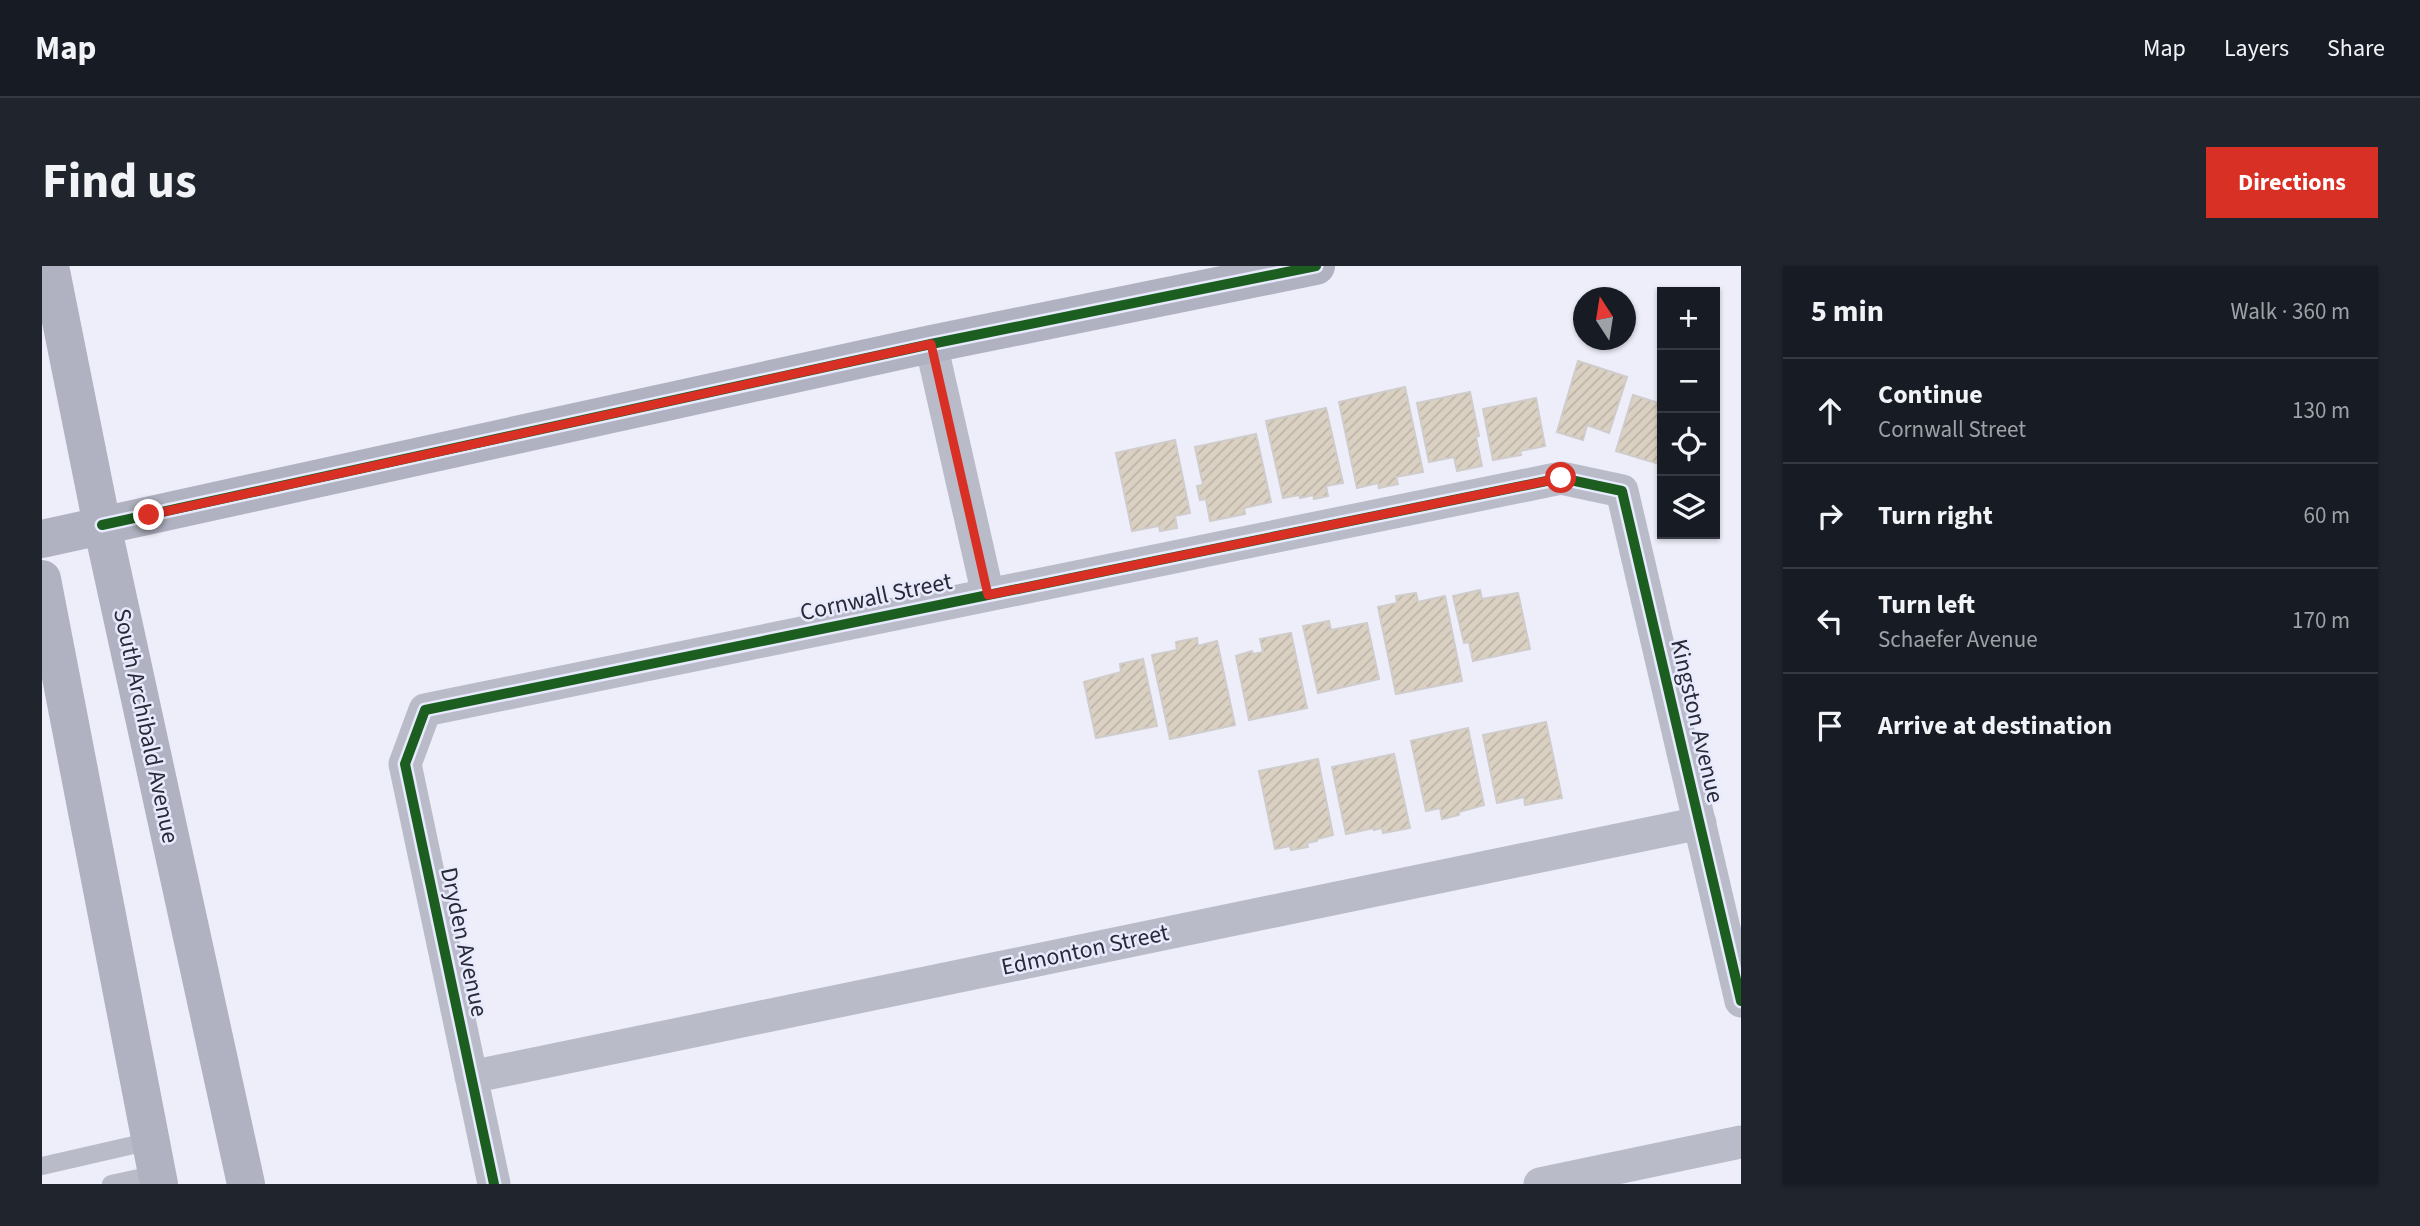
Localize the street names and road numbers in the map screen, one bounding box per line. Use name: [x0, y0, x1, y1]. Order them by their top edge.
street label: Cornwall Street: [797, 564, 955, 630]
street label: South Archibald Avenue: [104, 605, 188, 847]
street label: Kingston Avenue: [1661, 636, 1733, 806]
street label: Dryden Avenue: [431, 864, 497, 1020]
street label: Edmonton Street: [998, 915, 1172, 985]

